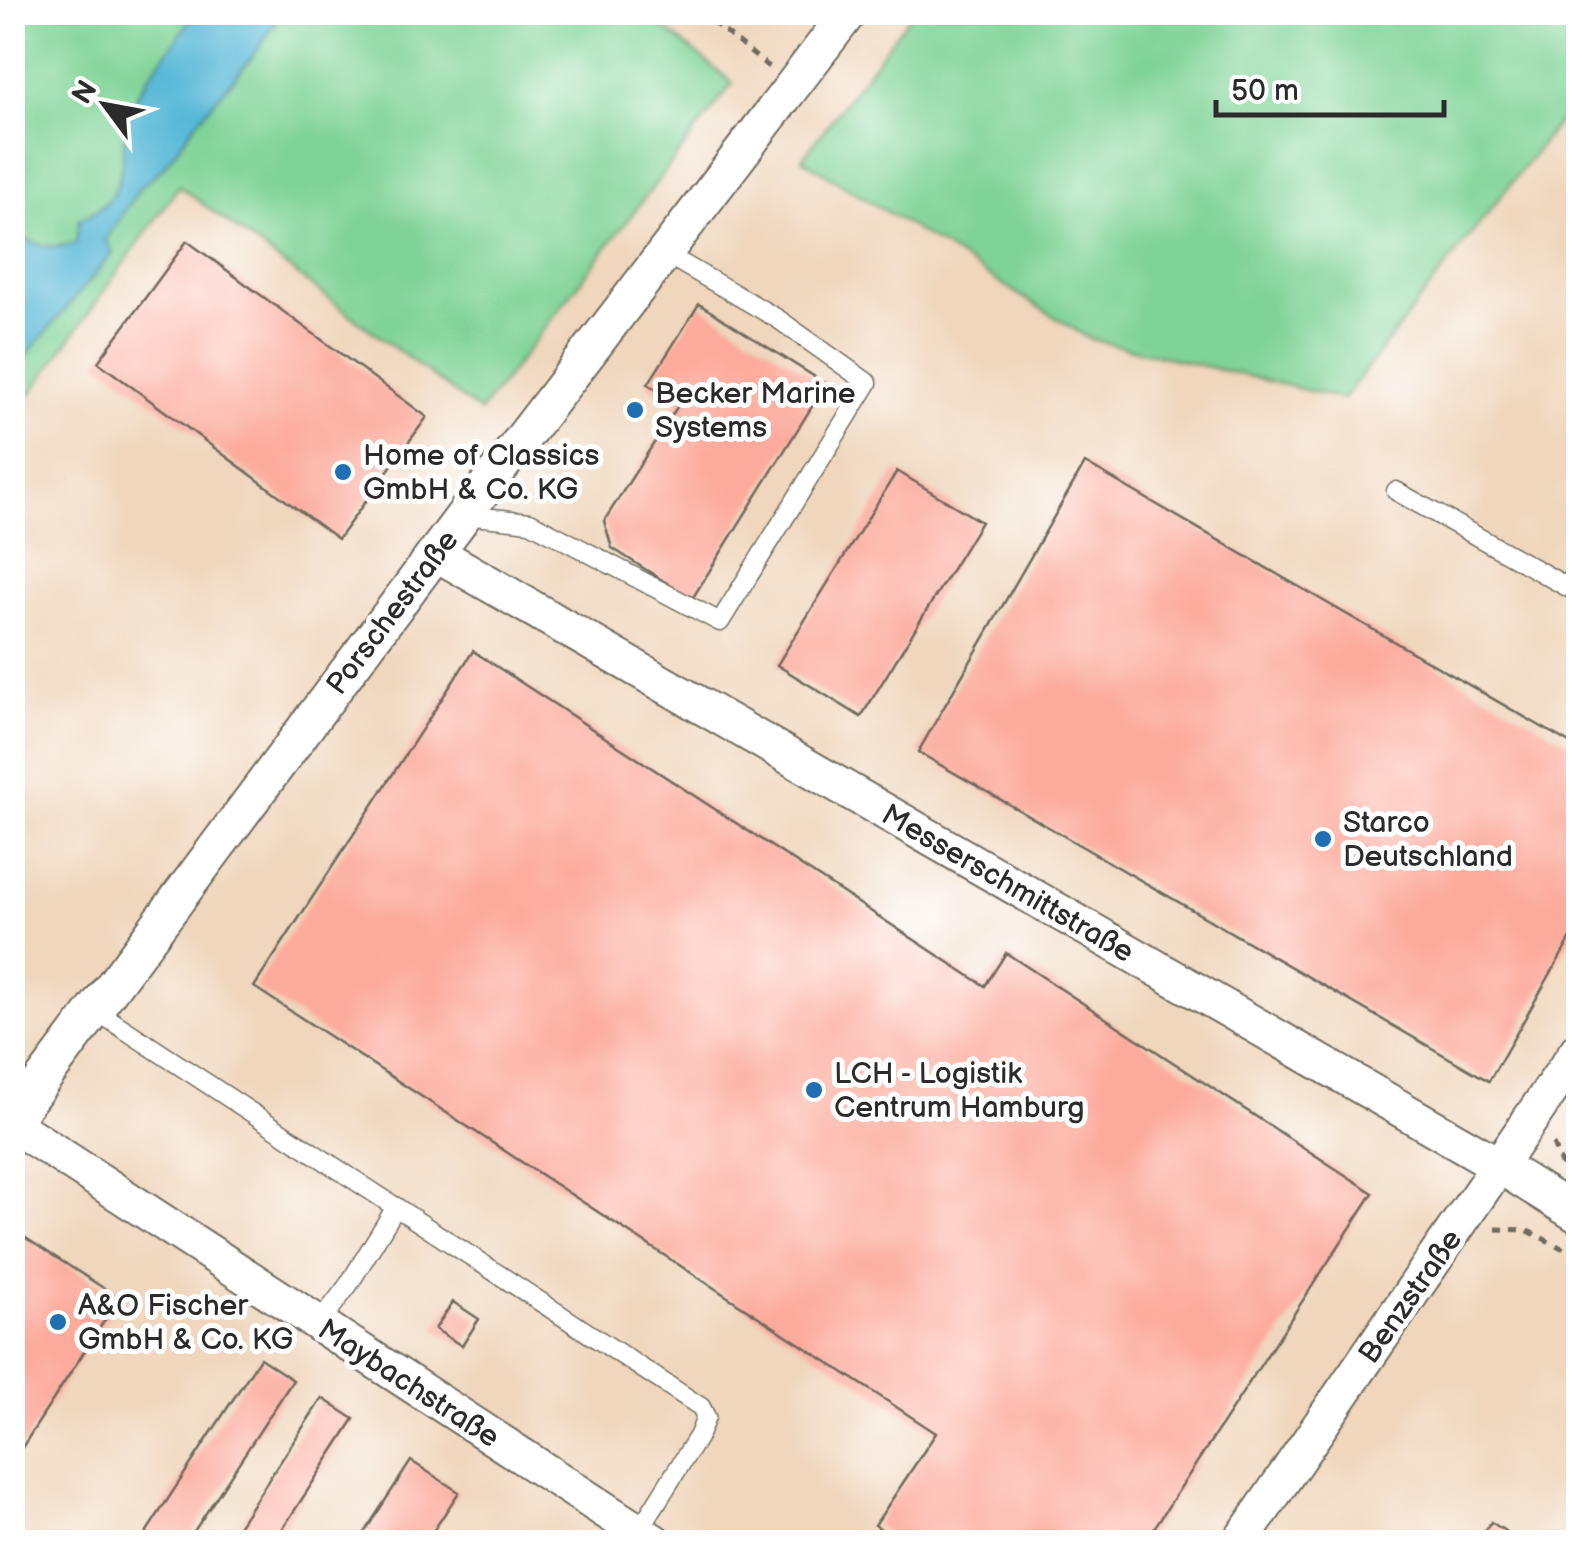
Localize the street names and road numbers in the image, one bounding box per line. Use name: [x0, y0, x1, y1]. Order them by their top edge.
street label: Porschestraße: [319, 523, 466, 702]
street label: Messerschmittstraße: [875, 797, 1140, 971]
street label: Benzstraße: [1352, 1223, 1470, 1371]
street label: Maybachstraße: [311, 1312, 506, 1456]

